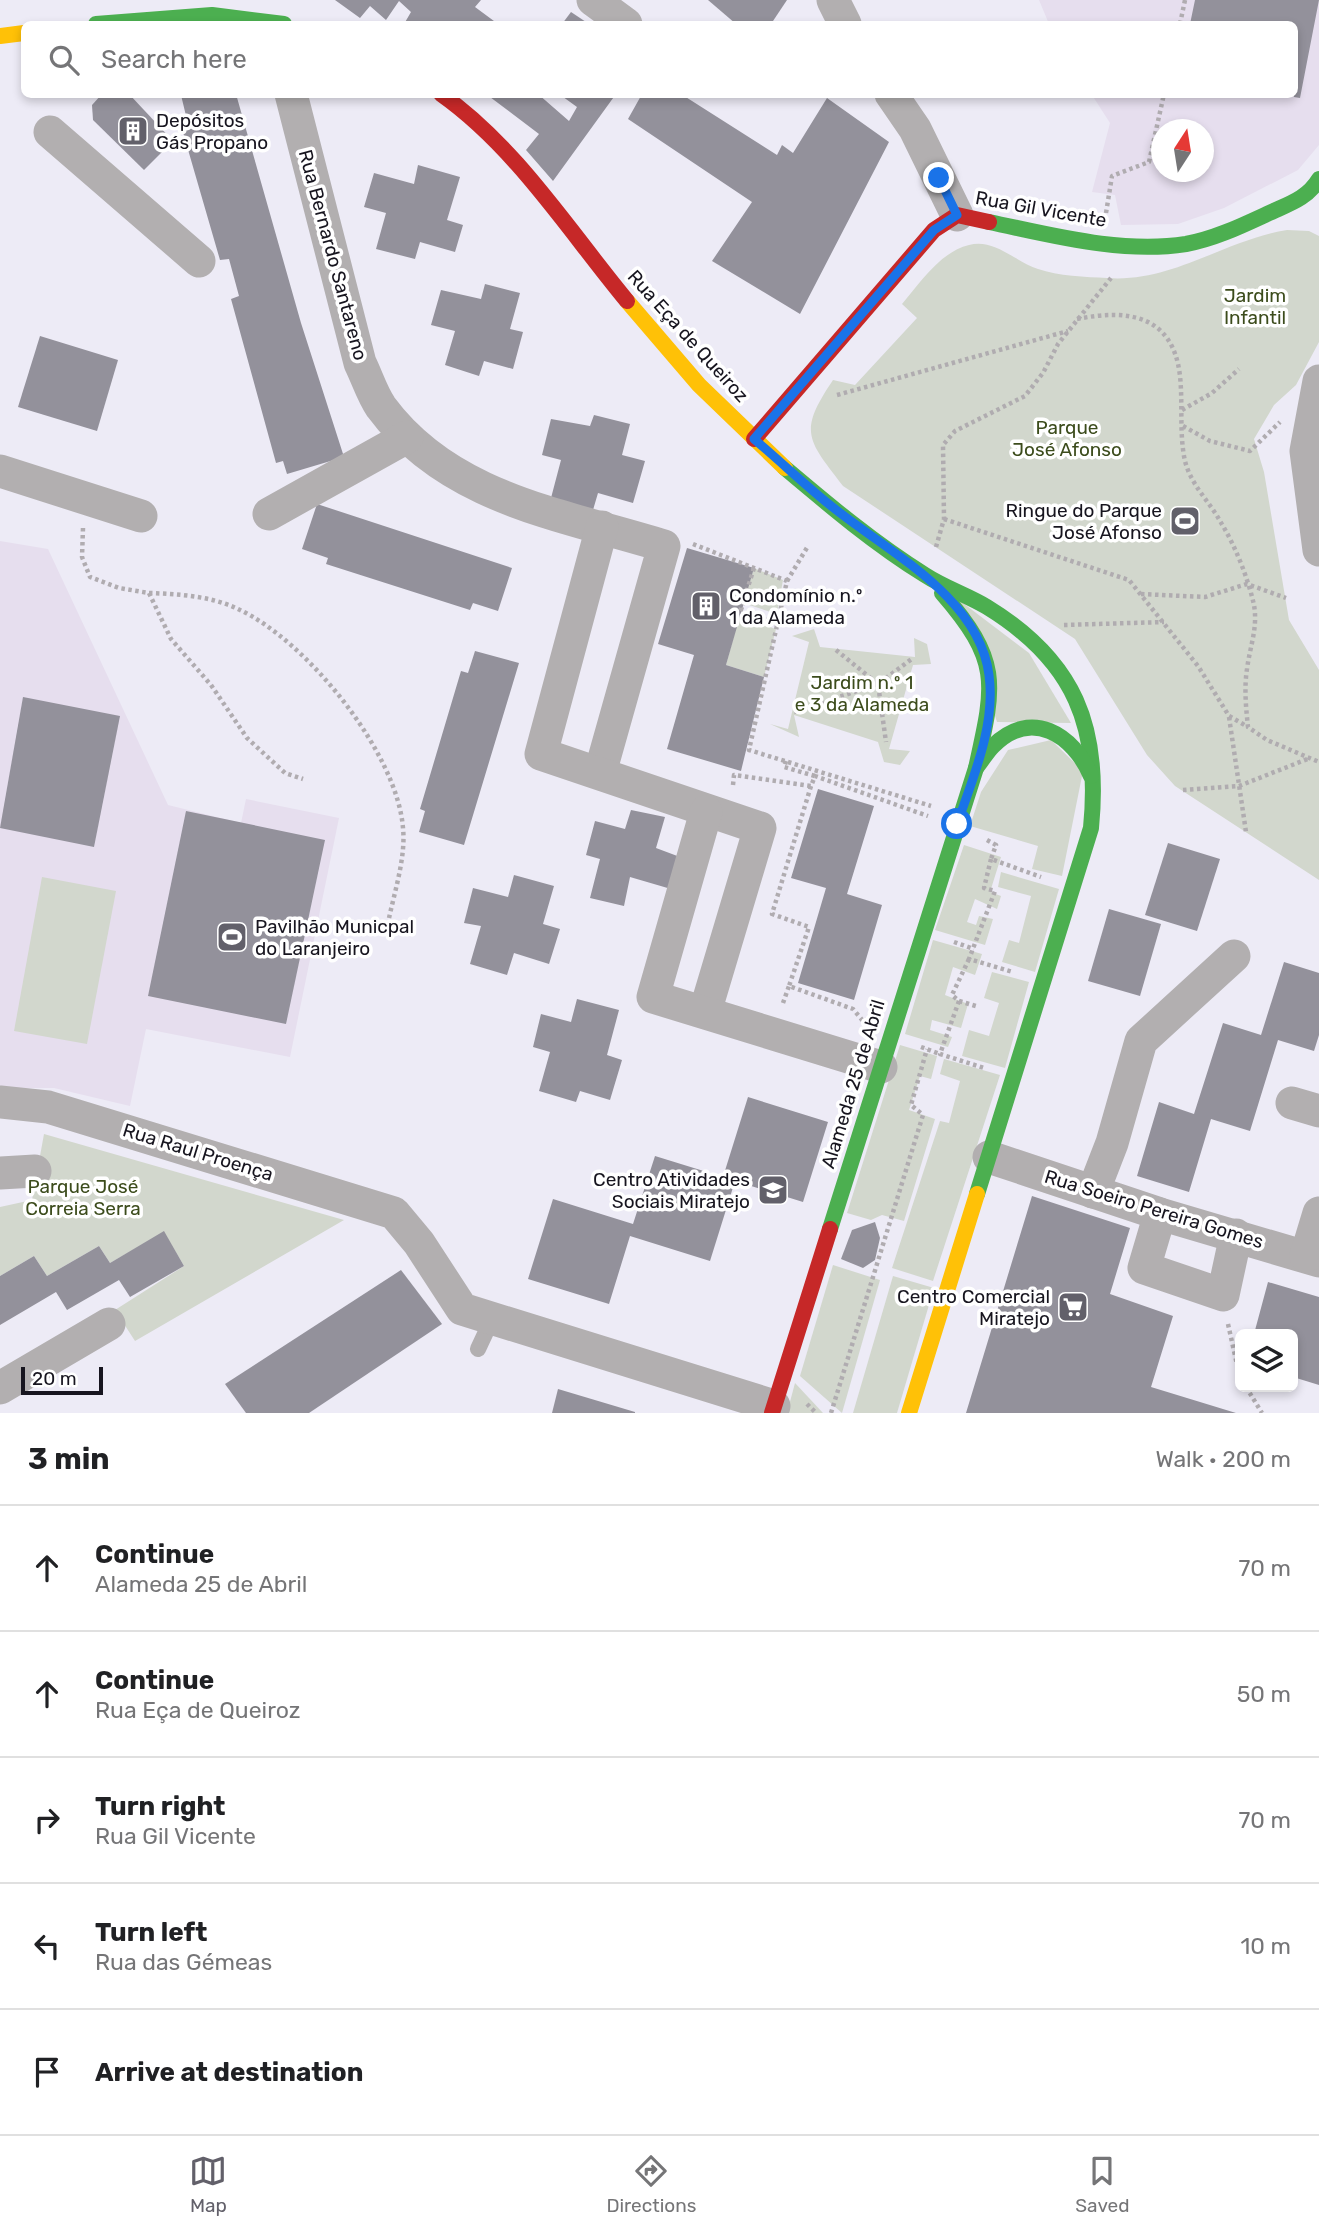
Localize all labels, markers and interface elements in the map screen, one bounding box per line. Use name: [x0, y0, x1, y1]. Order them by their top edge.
search box: [21, 21, 1298, 98]
icon: search: [45, 41, 83, 79]
text: Search here: [101, 44, 247, 75]
place label: Depósitos Gás Propano: [156, 109, 268, 154]
building icon: Depósitos Gás Propano: [116, 114, 150, 148]
north arrow: [1151, 119, 1214, 182]
street label: Rua Bernardo Santareno: [294, 147, 372, 363]
route end: [923, 162, 954, 193]
street label: Rua Gil Vicente: [974, 186, 1108, 232]
street label: Rua Eça de Queiroz: [623, 265, 753, 407]
park label: Jardim Infantil: [1224, 284, 1286, 329]
park label: Parque José Afonso: [1012, 416, 1122, 461]
place label: Ringue do Parque José Afonso: [1006, 499, 1162, 544]
sports icon: Ringue do Parque José Afonso: [1168, 504, 1202, 538]
place label: Condomínio n.º 1 da Alameda: [729, 584, 863, 629]
building icon: Condomínio n.º 1 da Alameda: [689, 589, 723, 623]
park label: Jardim n.º 1 e 3 da Alameda: [795, 671, 929, 716]
route start: [941, 808, 972, 839]
place label: Pavilhão Municpal do Laranjeiro: [255, 915, 414, 960]
sports icon: Pavilhão Municpal do Laranjeiro: [215, 920, 249, 954]
street label: Alameda 25 de Abril: [816, 997, 890, 1171]
street label: Rua Raul Proença: [120, 1118, 276, 1186]
street label: Rua Soeiro Pereira Gomes: [1042, 1165, 1266, 1253]
place label: Centro Atividades Sociais Miratejo: [593, 1168, 750, 1213]
school or university icon: Centro Atividades Sociais Miratejo: [756, 1173, 790, 1207]
park label: Parque José Correia Serra: [25, 1175, 141, 1220]
place label: Centro Comercial Miratejo: [897, 1285, 1050, 1330]
supermarket icon: Centro Comercial Miratejo: [1056, 1290, 1090, 1324]
map controls: [1235, 1329, 1298, 1392]
button: layers: [1235, 1329, 1298, 1392]
scale bar: [21, 1364, 103, 1396]
text: 20 m: [32, 1367, 77, 1390]
text: 3 min: [28, 1441, 110, 1477]
text: Walk · 200 m: [1156, 1445, 1291, 1473]
text: Continue: [95, 1539, 214, 1570]
icon: ahead: [28, 1549, 66, 1587]
text: 70 m: [1239, 1554, 1291, 1582]
text: Alameda 25 de Abril: [95, 1570, 307, 1598]
text: Continue: [95, 1665, 214, 1696]
icon: ahead: [28, 1675, 66, 1713]
text: 50 m: [1237, 1680, 1291, 1708]
text: Rua Eça de Queiroz: [95, 1696, 300, 1724]
text: Turn right: [95, 1791, 225, 1822]
icon: right: [28, 1801, 66, 1839]
text: 70 m: [1239, 1806, 1291, 1834]
text: Rua Gil Vicente: [95, 1822, 256, 1850]
text: Turn left: [95, 1917, 207, 1948]
icon: left: [28, 1927, 66, 1965]
text: 10 m: [1240, 1932, 1291, 1960]
text: Rua das Gémeas: [95, 1948, 272, 1976]
icon: arrive: [28, 2053, 66, 2091]
text: Arrive at destination: [95, 2057, 363, 2088]
tab: Map: [189, 2152, 227, 2217]
tab: Directions: [606, 2152, 696, 2217]
tab: Saved: [1075, 2152, 1130, 2217]

